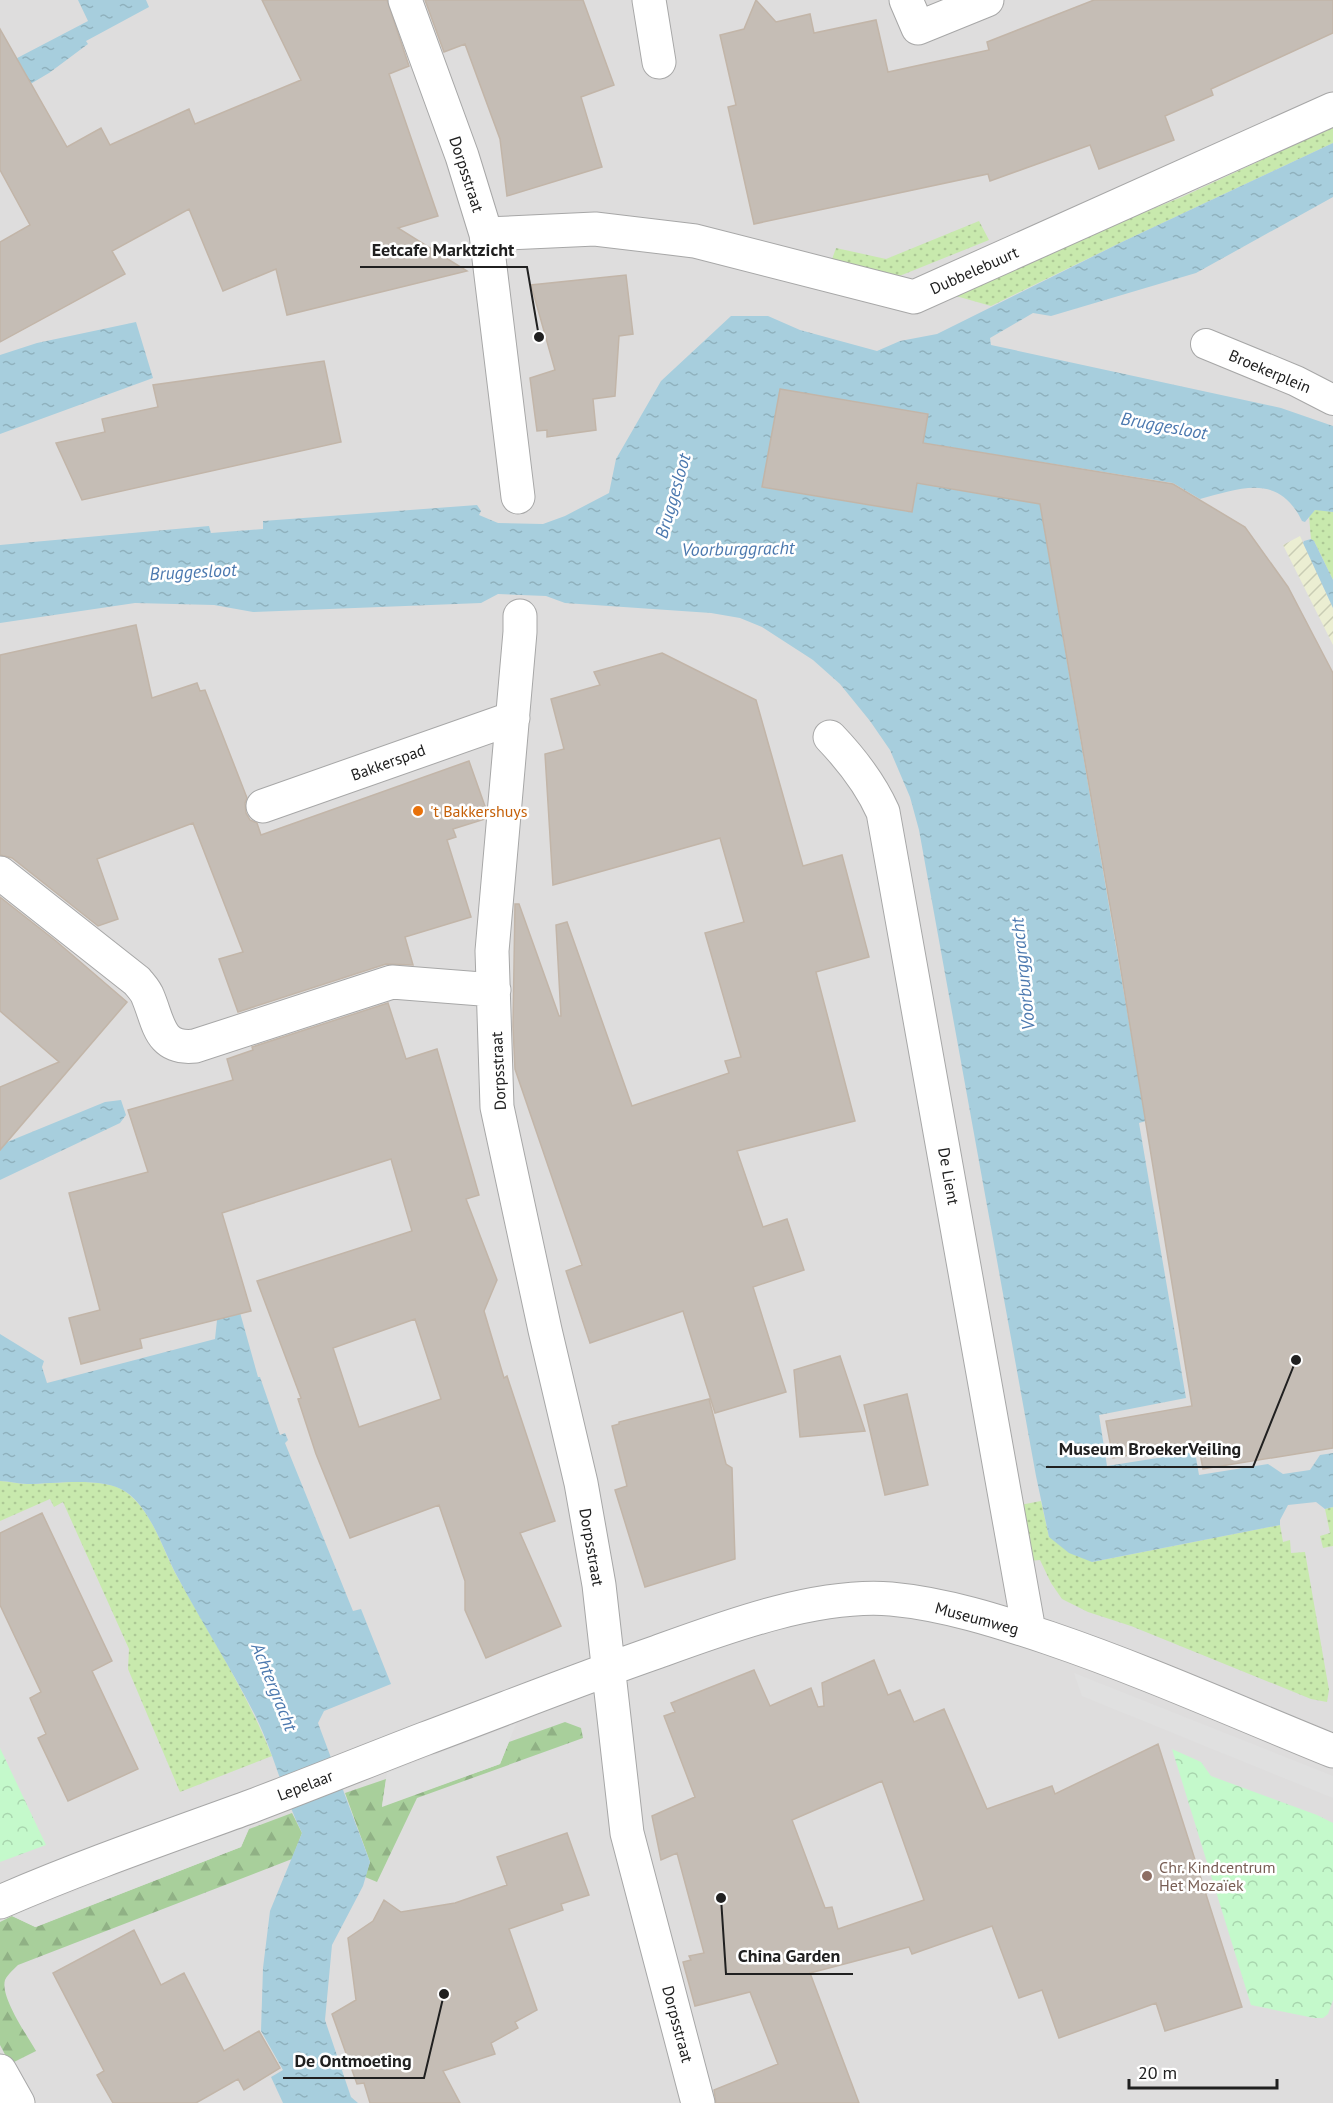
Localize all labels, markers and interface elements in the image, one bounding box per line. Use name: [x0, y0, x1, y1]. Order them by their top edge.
street label: Dorpsstraat: [445, 133, 489, 215]
callout: Eetcafe Marktzicht: [360, 231, 527, 267]
text: Eetcafe Marktzicht: [372, 238, 515, 261]
street label: Dubbelebuurt: [927, 241, 1022, 298]
street label: Broekerplein: [1226, 345, 1314, 397]
water label: Bruggesloot: [1119, 407, 1210, 445]
water label: Bruggesloot: [649, 449, 696, 541]
water label: Voorburggracht: [681, 536, 796, 561]
water label: Bruggesloot: [149, 558, 238, 585]
street label: Bakkerspad: [348, 739, 428, 785]
place label: 't Bakkershuys: [430, 801, 528, 821]
marker: 't Bakkershuys: [411, 804, 425, 818]
water label: Voorburggracht: [1005, 915, 1040, 1031]
street label: Dorpsstraat: [486, 1031, 510, 1111]
street label: De Lient: [934, 1146, 964, 1207]
callout: Museum BroekerVeiling: [1046, 1431, 1253, 1467]
text: Museum BroekerVeiling: [1059, 1437, 1241, 1460]
street label: Dorpsstraat: [575, 1506, 609, 1588]
street label: Museumweg: [933, 1597, 1021, 1639]
water label: Achtergracht: [246, 1638, 303, 1736]
street label: Lepelaar: [274, 1765, 336, 1805]
place label: Chr. Kindcentrum Het Mozaïek: [1159, 1857, 1275, 1895]
marker: Chr. Kindcentrum Het Mozaïek: [1140, 1869, 1154, 1883]
callout: China Garden: [726, 1938, 853, 1974]
text: China Garden: [738, 1944, 840, 1967]
street label: Dorpsstraat: [658, 1983, 698, 2065]
callout: De Ontmoeting: [283, 2042, 424, 2078]
text: De Ontmoeting: [294, 2049, 412, 2072]
scale bar: [1129, 2052, 1278, 2090]
text: 20 m: [1138, 2061, 1177, 2084]

